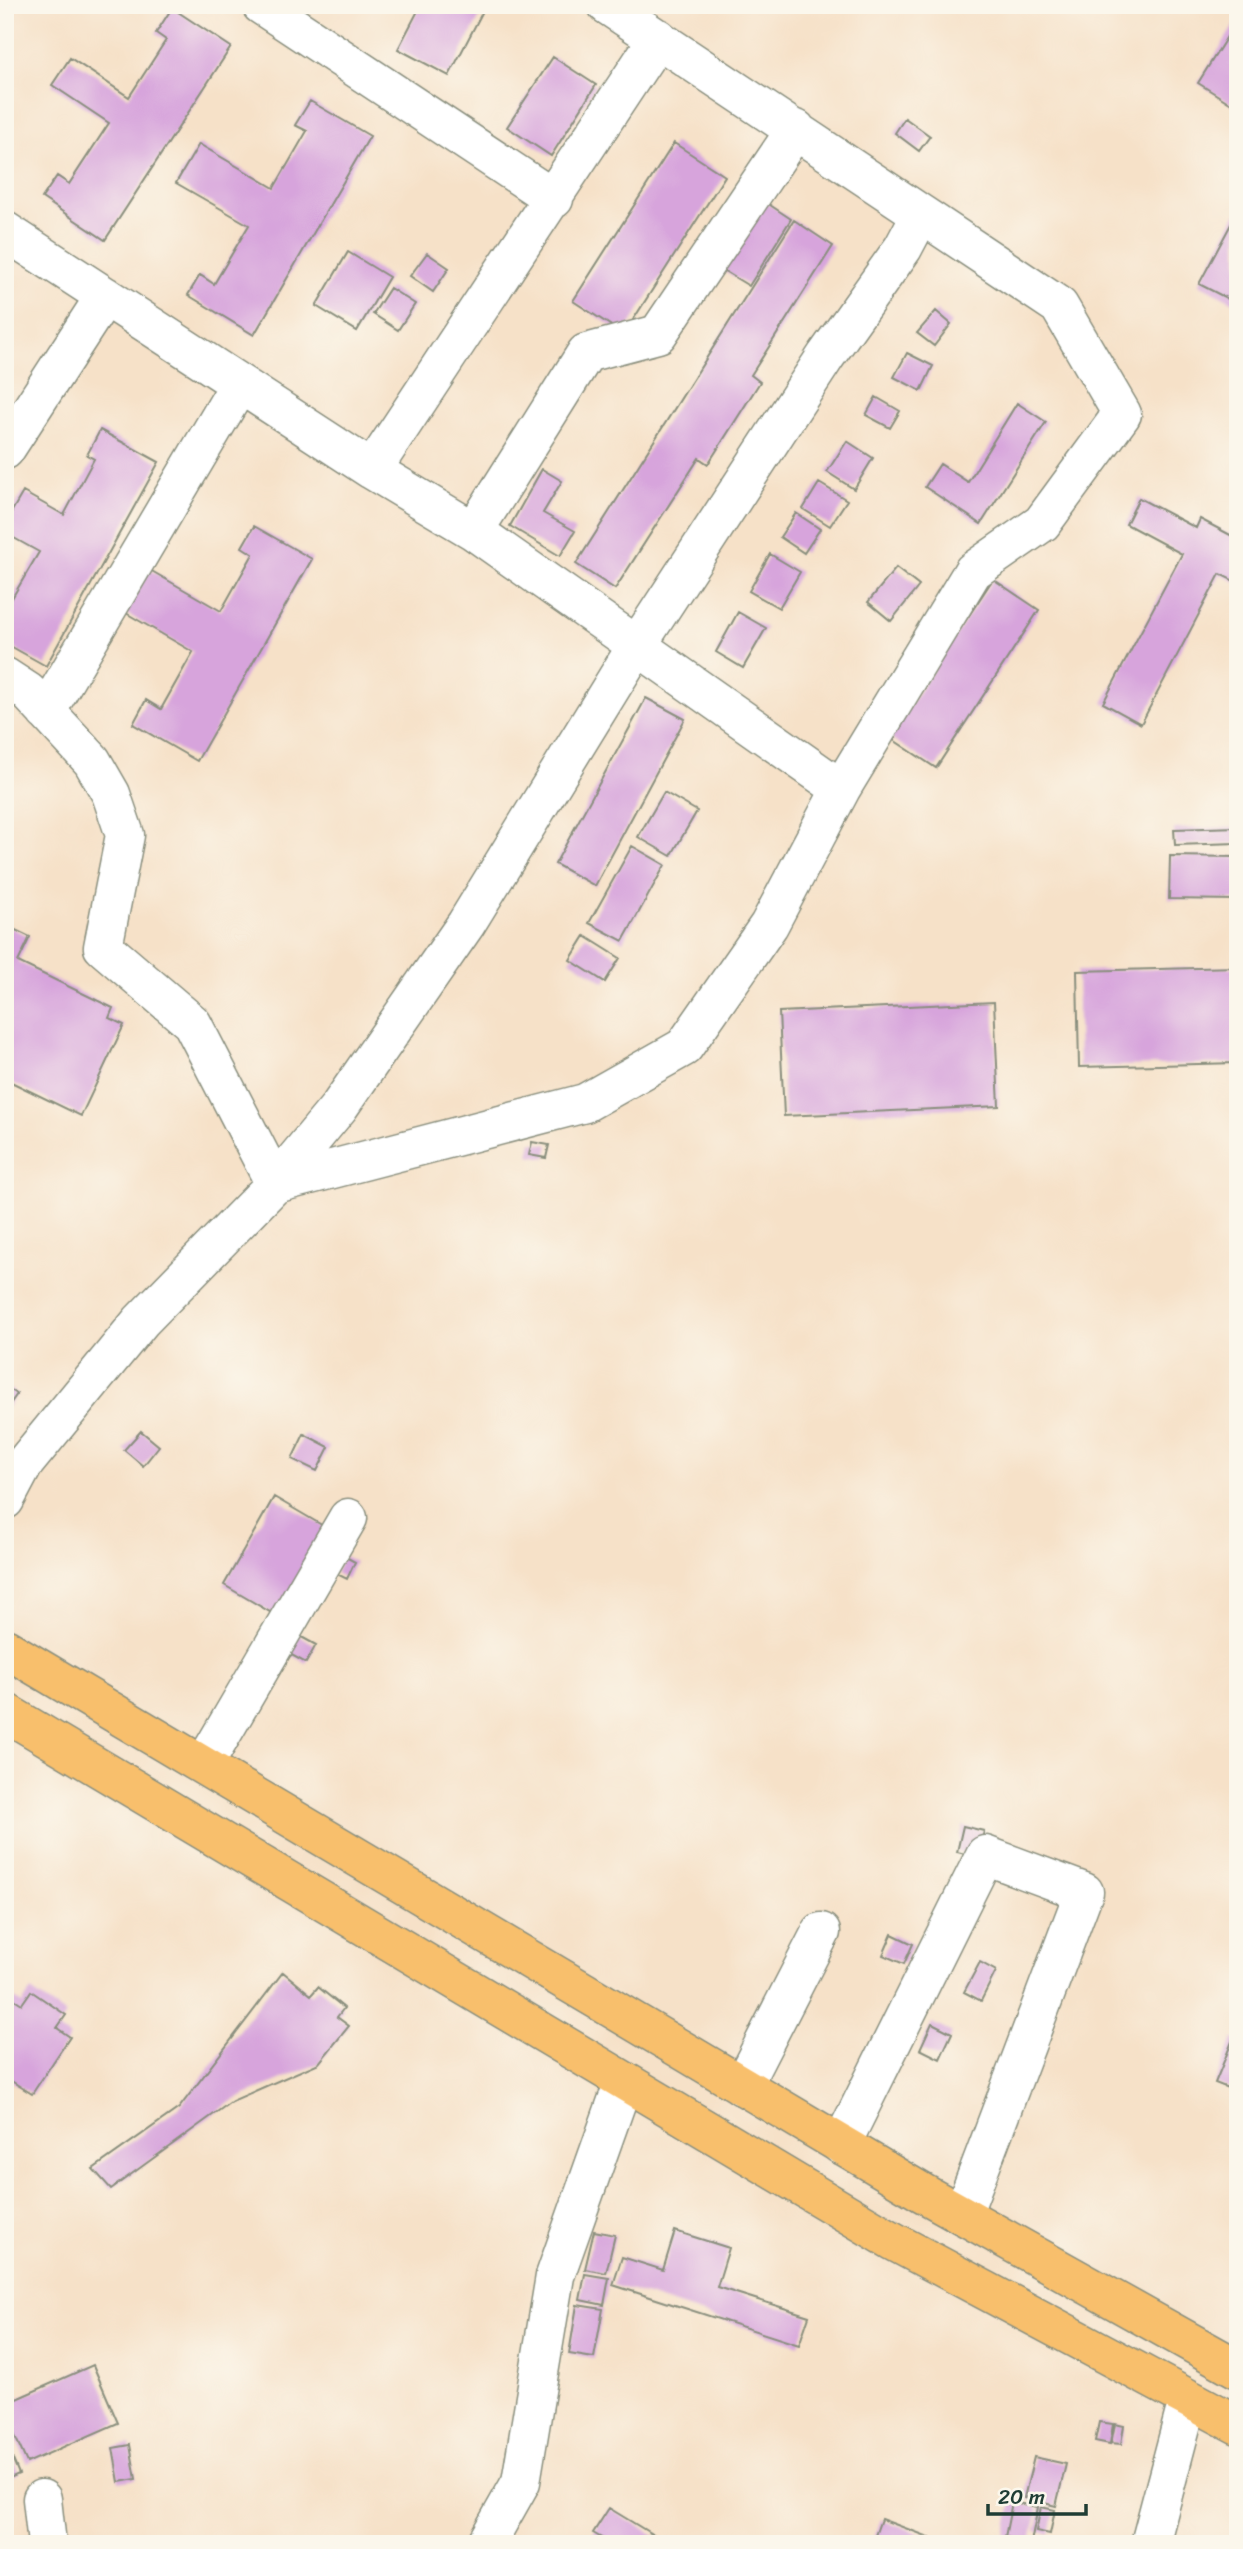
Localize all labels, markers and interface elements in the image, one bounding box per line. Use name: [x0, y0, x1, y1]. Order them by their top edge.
scale bar: [988, 2472, 1086, 2516]
text: 20 m: [998, 2478, 1045, 2516]

